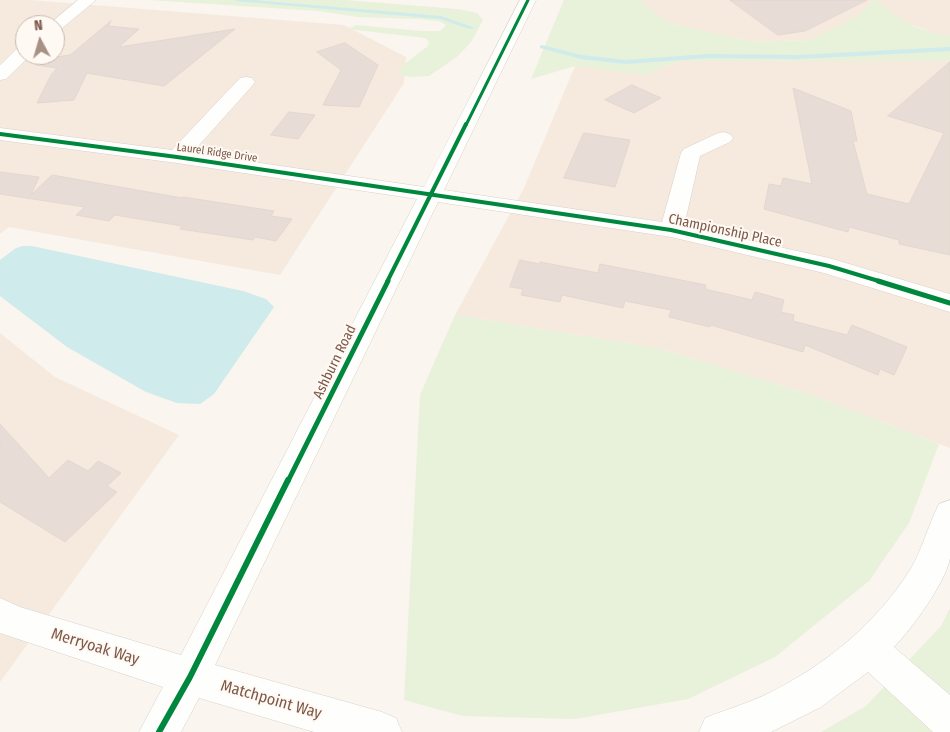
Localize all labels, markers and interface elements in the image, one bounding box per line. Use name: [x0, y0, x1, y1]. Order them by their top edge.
north arrow: [15, 15, 65, 65]
text: N: [33, 17, 44, 34]
street label: Laurel Ridge Drive: [176, 141, 258, 165]
street label: Championship Place: [667, 211, 783, 251]
street label: Ashburn Road: [310, 322, 360, 402]
street label: Merryoak Way: [49, 625, 141, 669]
street label: Matchpoint Way: [218, 676, 324, 724]

